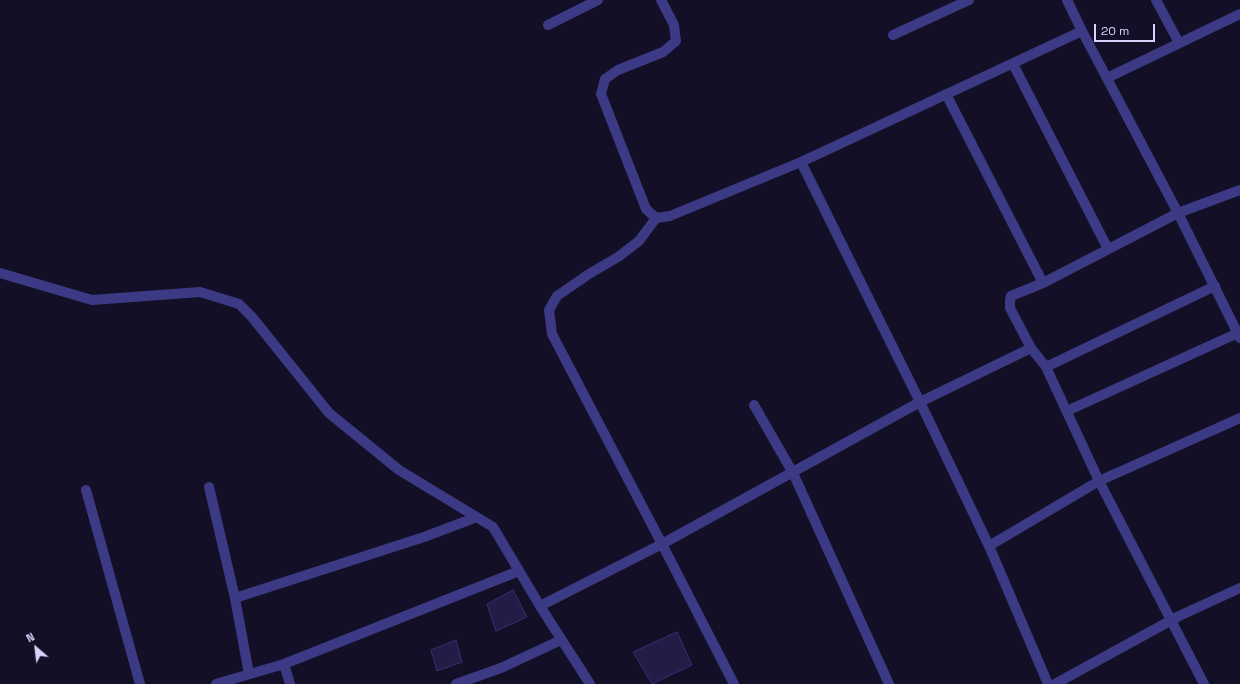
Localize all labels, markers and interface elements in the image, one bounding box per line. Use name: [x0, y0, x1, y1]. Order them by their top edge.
scale bar: [1096, 16, 1157, 42]
text: 20 m: [1101, 23, 1129, 39]
north arrow: [16, 628, 56, 668]
text: N: [24, 629, 37, 645]

